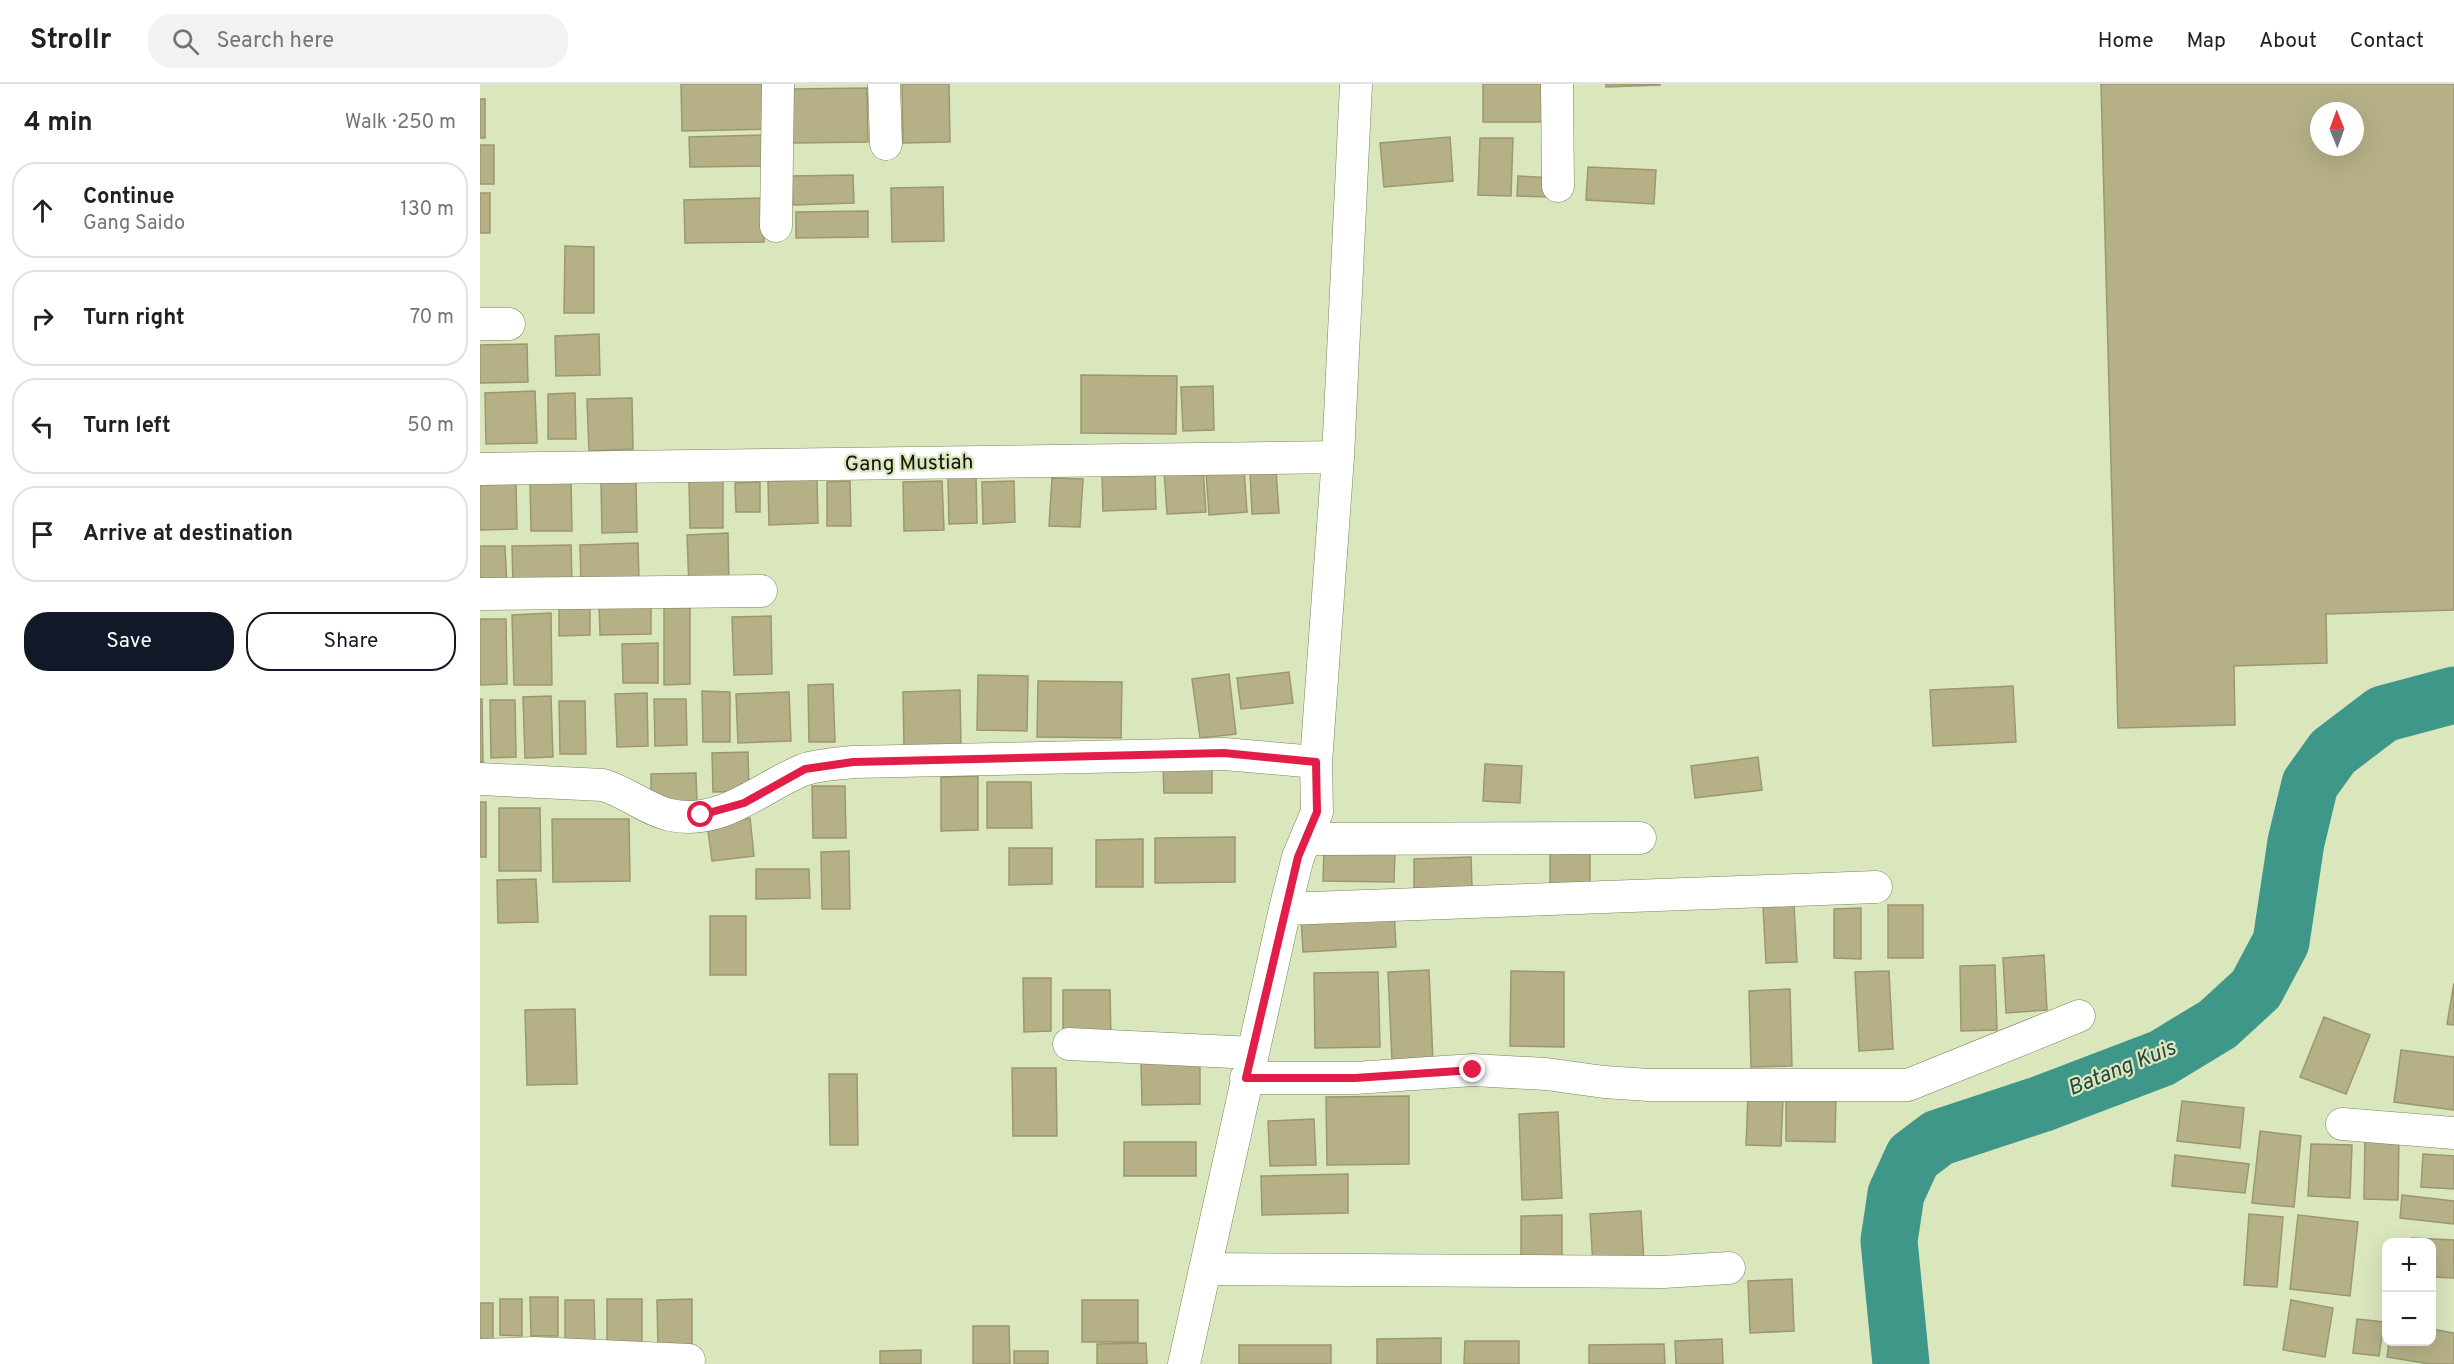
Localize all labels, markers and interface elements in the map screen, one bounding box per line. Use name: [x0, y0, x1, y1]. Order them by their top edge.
search box: [148, 14, 568, 68]
text: Strollr: [30, 23, 112, 59]
icon: search: [169, 25, 202, 58]
text: Search here: [217, 28, 334, 55]
text: Home: [2098, 28, 2154, 55]
text: Map: [2187, 28, 2226, 55]
text: About: [2259, 28, 2317, 55]
text: Contact: [2350, 28, 2424, 55]
north arrow: [2310, 102, 2364, 156]
text: 4 min: [24, 107, 93, 140]
text: Walk · 250 m: [345, 110, 456, 136]
text: Continue: [83, 184, 174, 211]
icon: ahead: [26, 194, 59, 227]
text: 130 m: [400, 197, 454, 223]
text: Gang Saido: [83, 211, 185, 237]
icon: right: [26, 302, 59, 335]
text: Turn right: [83, 305, 185, 332]
text: 70 m: [410, 305, 454, 331]
icon: left: [26, 410, 59, 443]
text: Turn left: [83, 413, 171, 440]
text: 50 m: [407, 413, 454, 439]
street label: Gang Mustiah: [844, 449, 974, 479]
icon: arrive: [26, 518, 59, 551]
text: Arrive at destination: [83, 521, 293, 548]
button: Save: [24, 612, 234, 671]
button: Share: [246, 612, 456, 671]
route start: [687, 801, 713, 827]
water label: Batang Kuis: [2064, 1035, 2181, 1103]
route end: [1459, 1056, 1485, 1082]
map controls: [2382, 1238, 2436, 1346]
button: +: [2382, 1238, 2436, 1292]
button: −: [2382, 1292, 2436, 1346]

